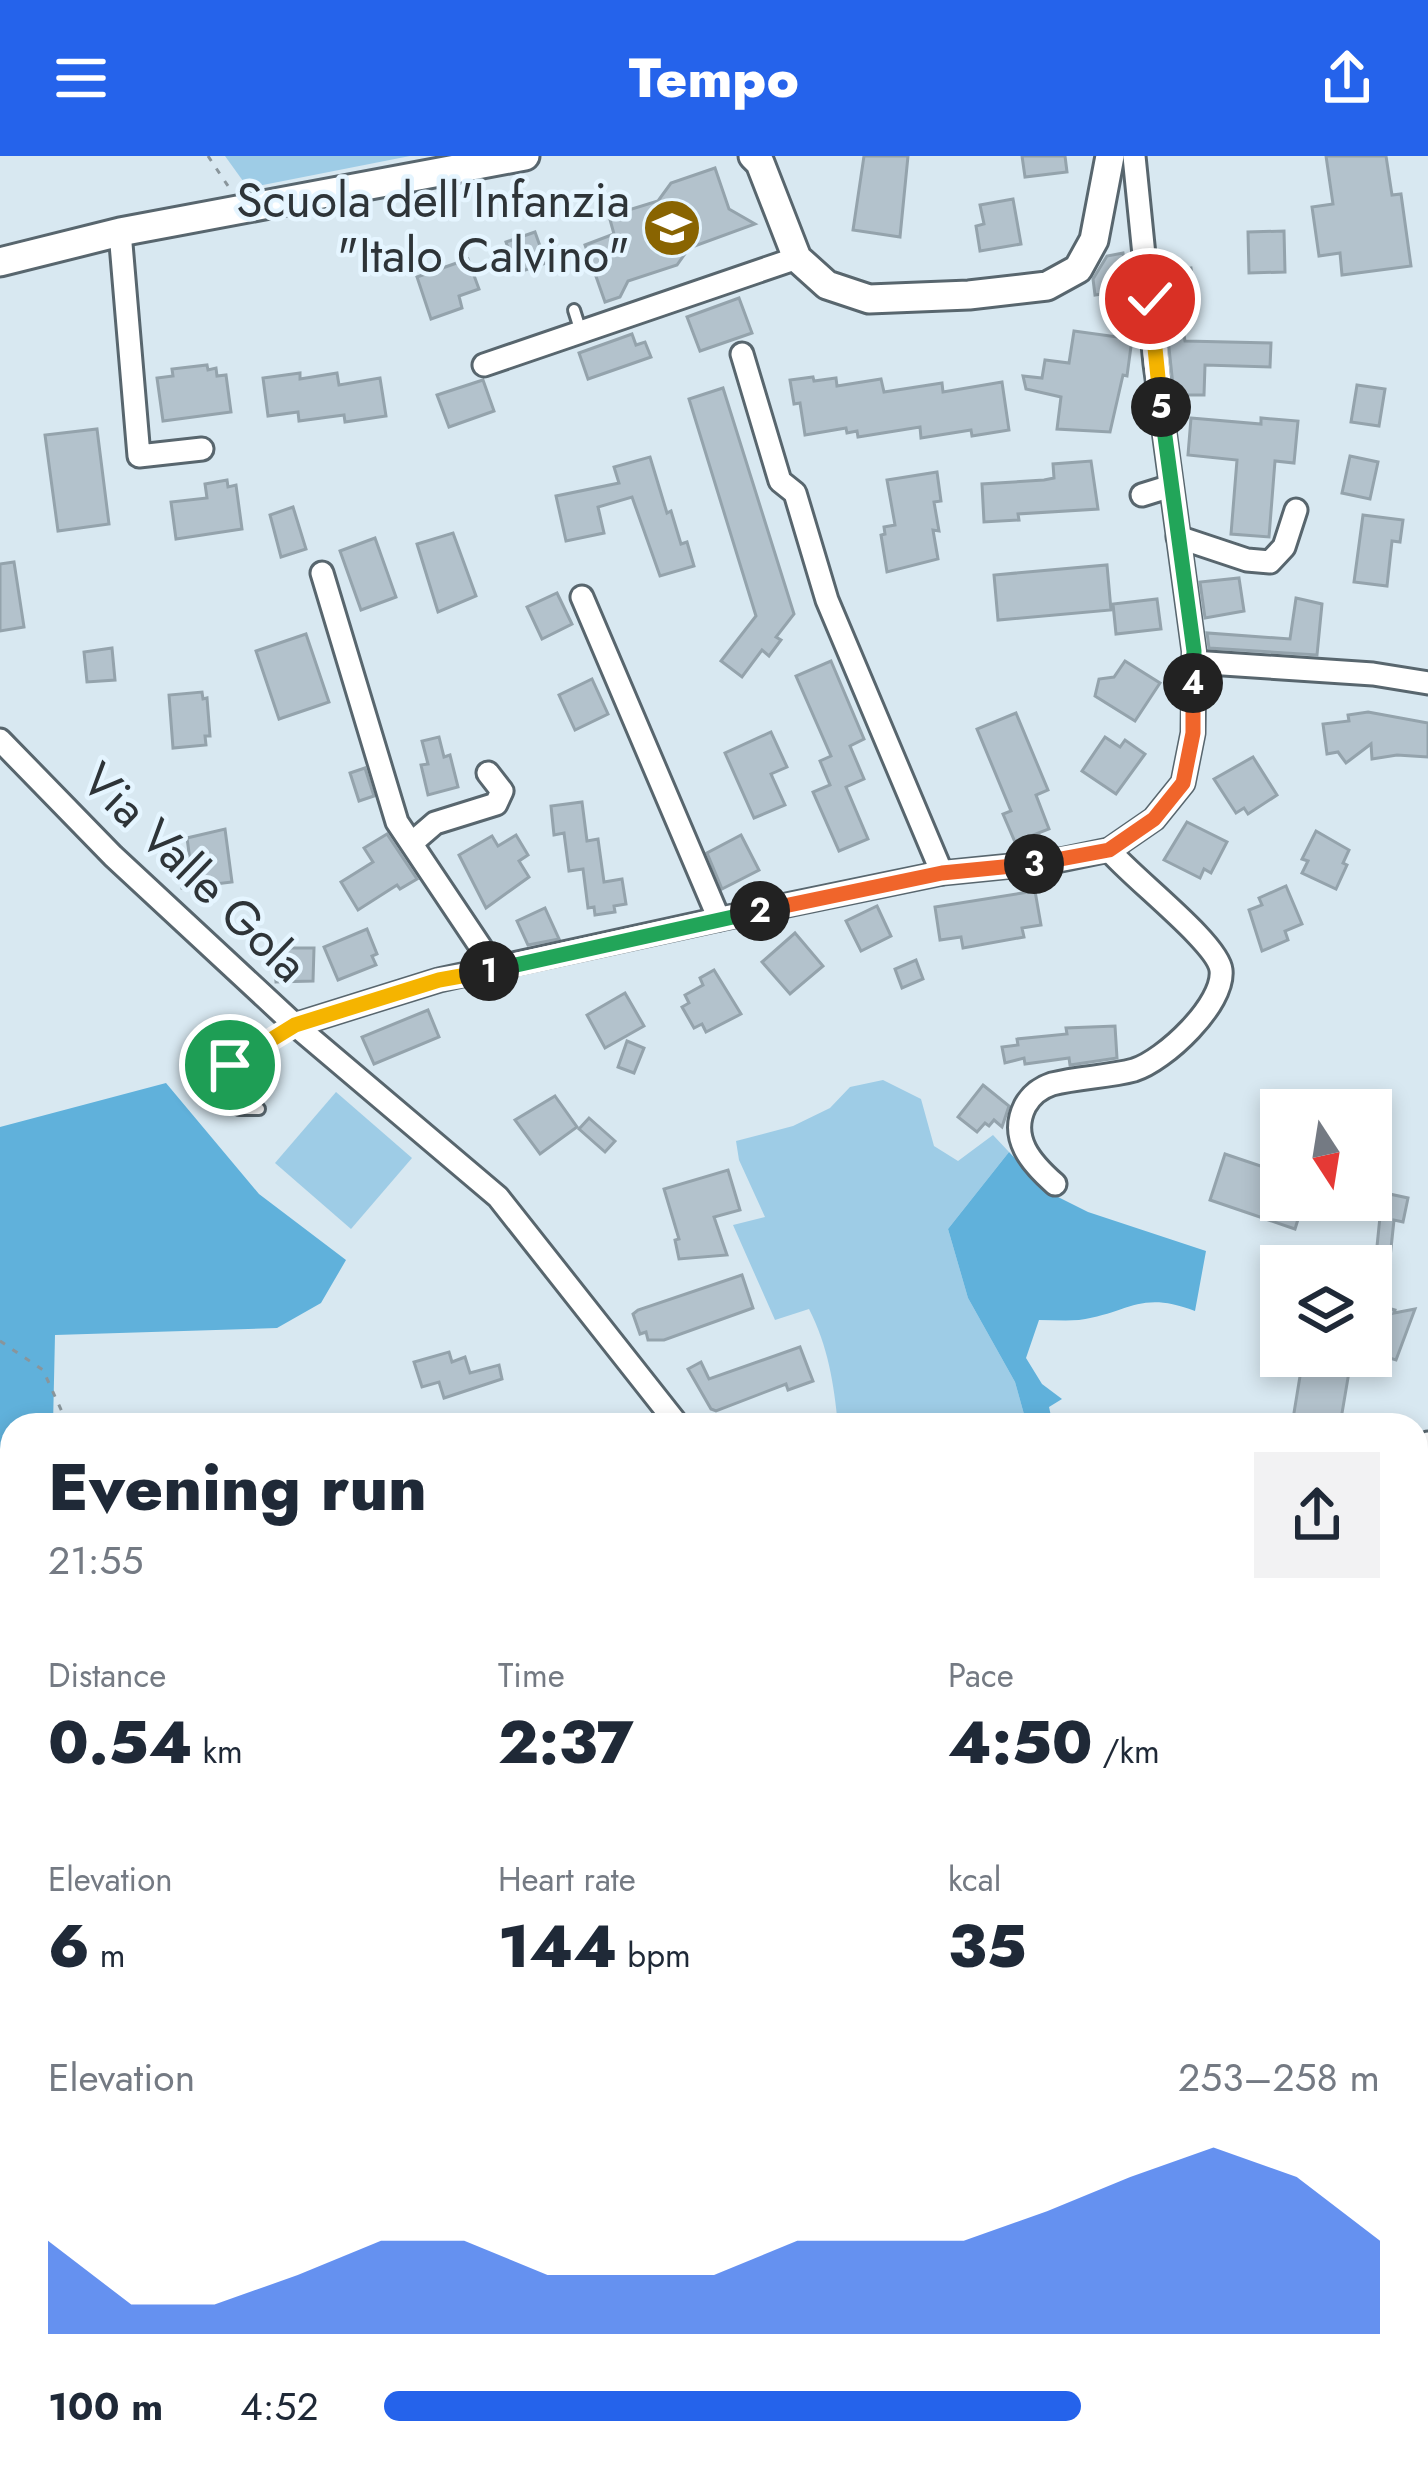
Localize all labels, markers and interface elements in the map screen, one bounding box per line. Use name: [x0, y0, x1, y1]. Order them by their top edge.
text: Tempo: [629, 39, 799, 117]
icon: menu: [48, 45, 114, 111]
icon: share: [1314, 45, 1380, 111]
place label: Scuola dell'Infanzia "Italo Calvino": [236, 166, 630, 290]
school or university icon: Scuola dell'Infanzia "Italo Calvino": [641, 197, 703, 259]
pin: [1099, 248, 1201, 350]
icon: check: [1117, 266, 1183, 332]
pin: 5: [1131, 377, 1191, 437]
text: 5: [1150, 383, 1172, 430]
pin: 4: [1163, 653, 1223, 713]
text: 4: [1181, 659, 1205, 706]
street label: Via Valle Gola: [66, 747, 323, 998]
pin: 3: [1004, 834, 1064, 894]
text: 3: [1024, 840, 1044, 887]
pin: 2: [730, 881, 790, 941]
text: 2: [749, 887, 771, 934]
pin: 1: [459, 941, 519, 1001]
text: 1: [481, 947, 497, 994]
pin: [179, 1014, 281, 1116]
icon: arrive: [197, 1032, 263, 1098]
north arrow: [1260, 1089, 1392, 1221]
map controls: [1260, 1089, 1392, 1377]
button: layers: [1260, 1245, 1392, 1377]
text: Evening run: [48, 1439, 427, 1535]
button: share: [1254, 1452, 1380, 1578]
text: 21:55: [48, 1532, 143, 1589]
text: Distance: [48, 1652, 166, 1699]
text: Time: [498, 1652, 565, 1699]
text: Pace: [948, 1652, 1014, 1699]
text: 0.54: [48, 1699, 193, 1786]
text: 2:37: [498, 1699, 634, 1786]
text: 4:50: [948, 1699, 1093, 1786]
text: km: [193, 1728, 243, 1775]
text: /km: [1093, 1728, 1160, 1775]
text: Elevation: [48, 1856, 172, 1903]
text: Heart rate: [498, 1856, 636, 1903]
text: kcal: [948, 1856, 1001, 1903]
text: 6: [48, 1903, 90, 1990]
text: 144: [498, 1903, 617, 1990]
text: 35: [948, 1903, 1027, 1990]
text: m: [90, 1932, 125, 1979]
text: bpm: [617, 1932, 691, 1979]
text: Elevation: [48, 2049, 195, 2106]
text: 253–258 m: [1178, 2049, 1380, 2106]
text: 100 m: [48, 2378, 163, 2435]
text: 4:52: [240, 2378, 319, 2435]

